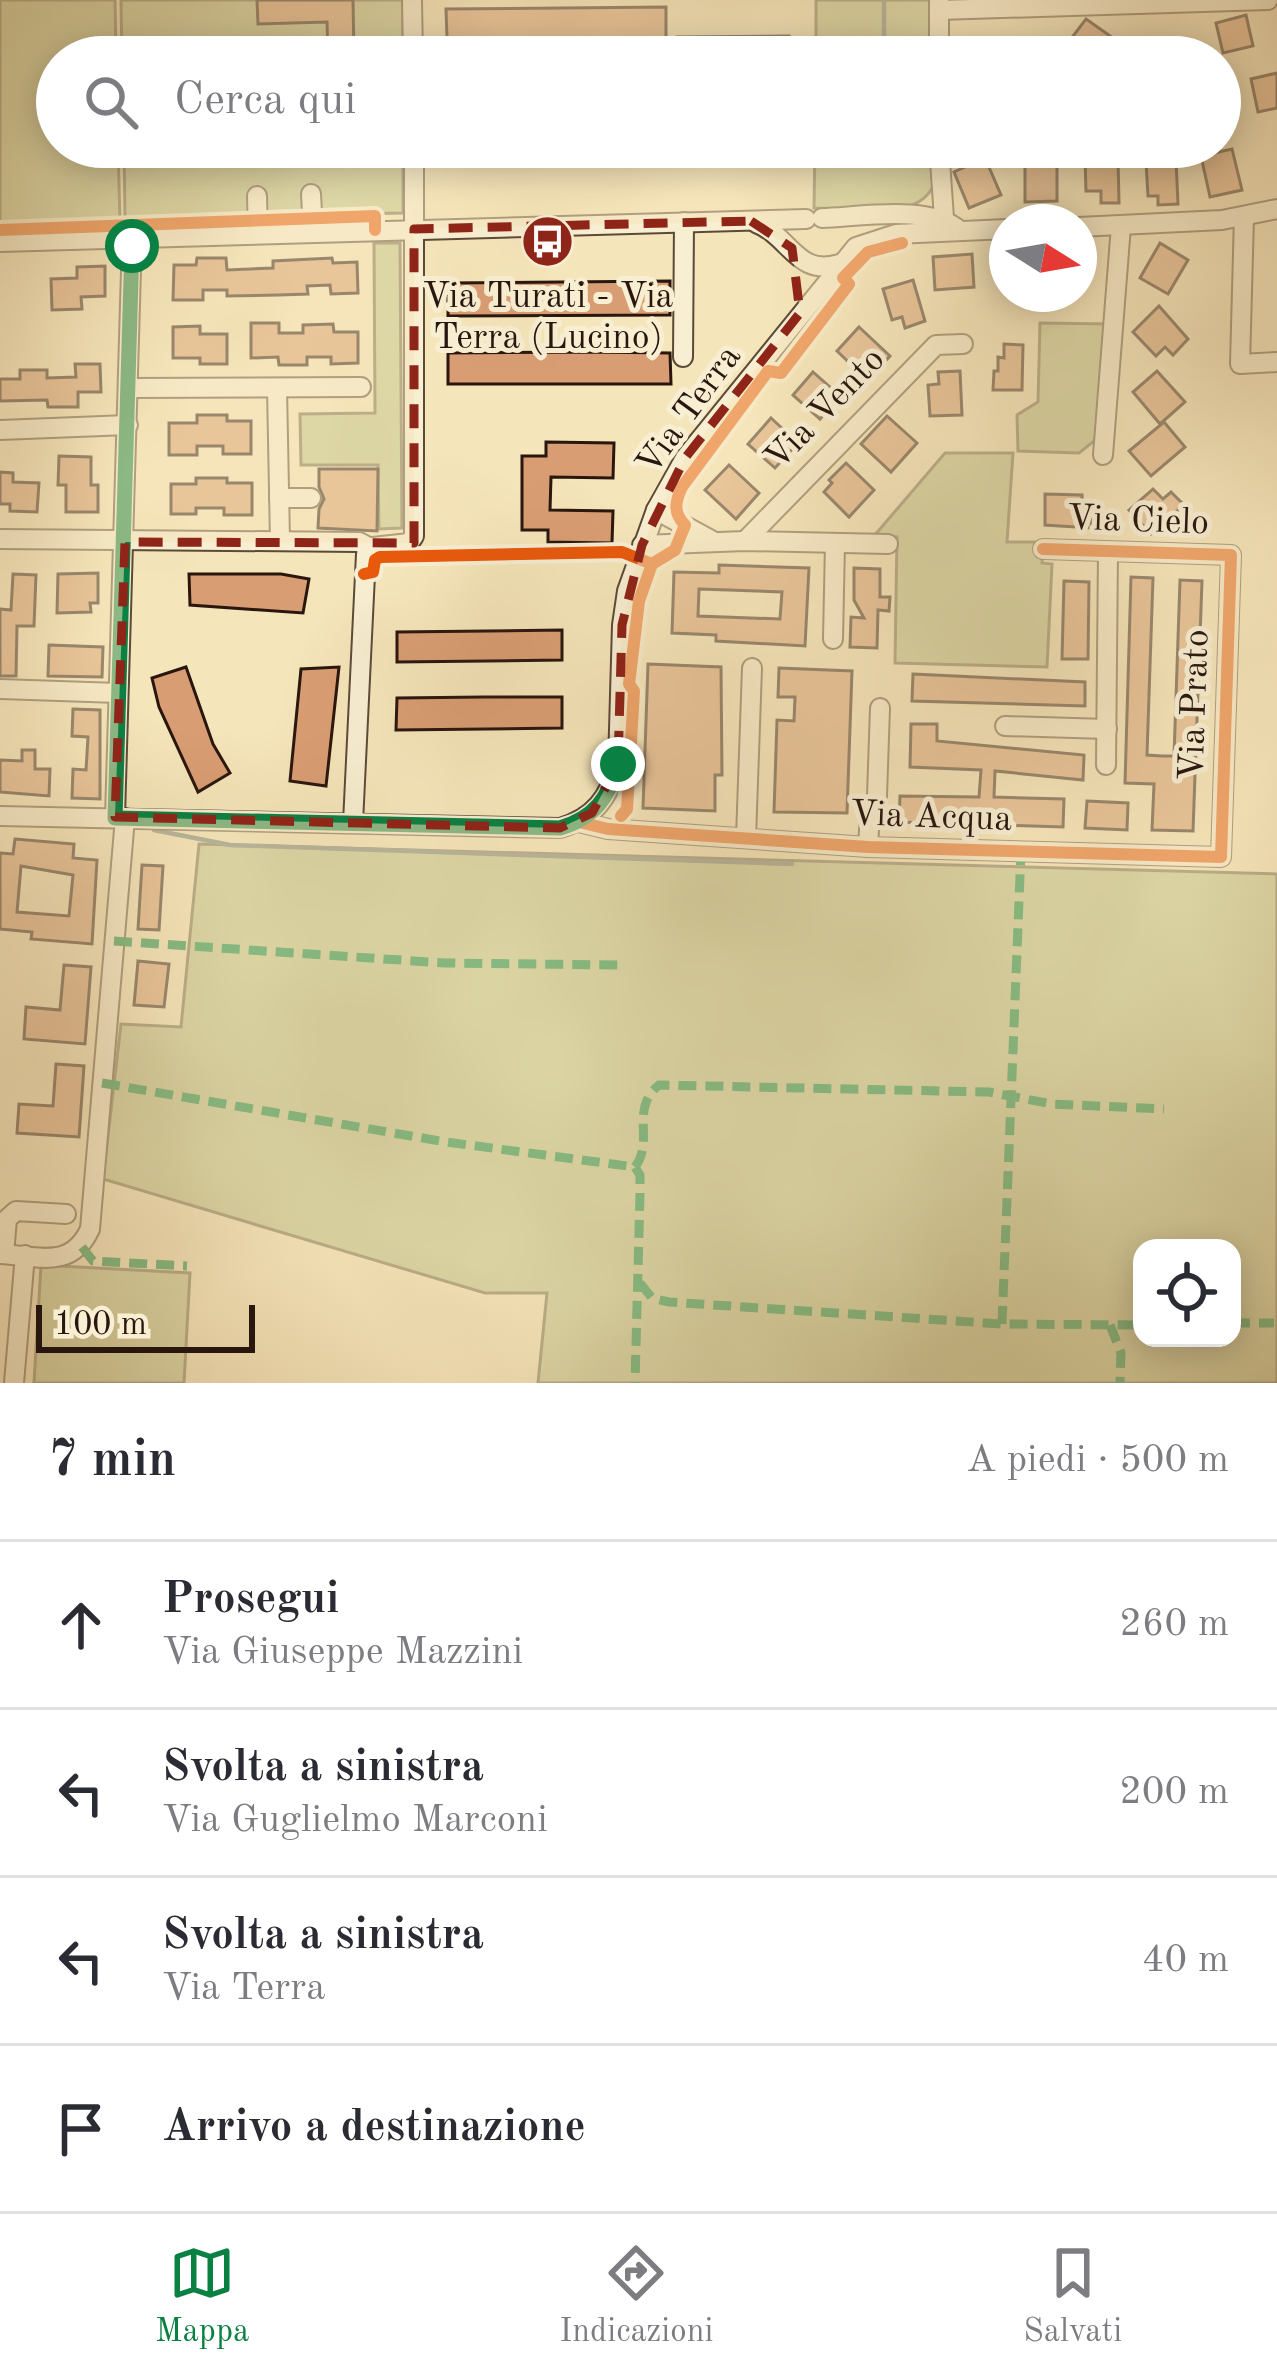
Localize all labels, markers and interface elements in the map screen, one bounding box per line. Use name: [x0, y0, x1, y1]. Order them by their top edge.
search box: [36, 36, 1241, 168]
icon: search: [78, 69, 144, 135]
text: Cerca qui: [174, 79, 357, 124]
north arrow: [989, 204, 1097, 312]
bus stop icon: Via Turati - Via Terra (Lucino): [520, 214, 576, 270]
route start: [105, 219, 159, 273]
place label: Via Turati - Via Terra (Lucino): [423, 280, 674, 357]
street label: Via Terra: [631, 339, 749, 483]
street label: Via Vento: [759, 342, 893, 478]
street label: Via Cielo: [1067, 502, 1209, 542]
street label: Via Prato: [1175, 629, 1217, 781]
route end: [591, 737, 645, 791]
street label: Via Acqua: [849, 797, 1013, 839]
map controls: [1133, 1239, 1241, 1347]
button: locate: [1133, 1239, 1241, 1347]
scale bar: [36, 1299, 255, 1352]
text: 100 m: [54, 1309, 147, 1342]
text: 7 min: [48, 1436, 176, 1487]
text: A piedi · 500 m: [966, 1441, 1229, 1480]
text: Prosegui: [162, 1578, 339, 1623]
icon: ahead: [48, 1592, 114, 1658]
text: 260 m: [1119, 1605, 1229, 1644]
text: Via Giuseppe Mazzini: [162, 1633, 523, 1672]
text: Svolta a sinistra: [162, 1746, 484, 1791]
icon: left: [48, 1760, 114, 1826]
text: 200 m: [1119, 1773, 1229, 1812]
text: Via Guglielmo Marconi: [162, 1801, 548, 1840]
text: Svolta a sinistra: [162, 1914, 484, 1959]
icon: left: [48, 1928, 114, 1994]
text: 40 m: [1142, 1941, 1229, 1980]
text: Via Terra: [162, 1969, 326, 2008]
icon: arrive: [48, 2096, 114, 2162]
text: Arrivo a destinazione: [162, 2106, 586, 2151]
tab: Mappa: [155, 2240, 249, 2353]
tab: Indicazioni: [559, 2240, 713, 2353]
tab: Salvati: [1023, 2240, 1122, 2353]

